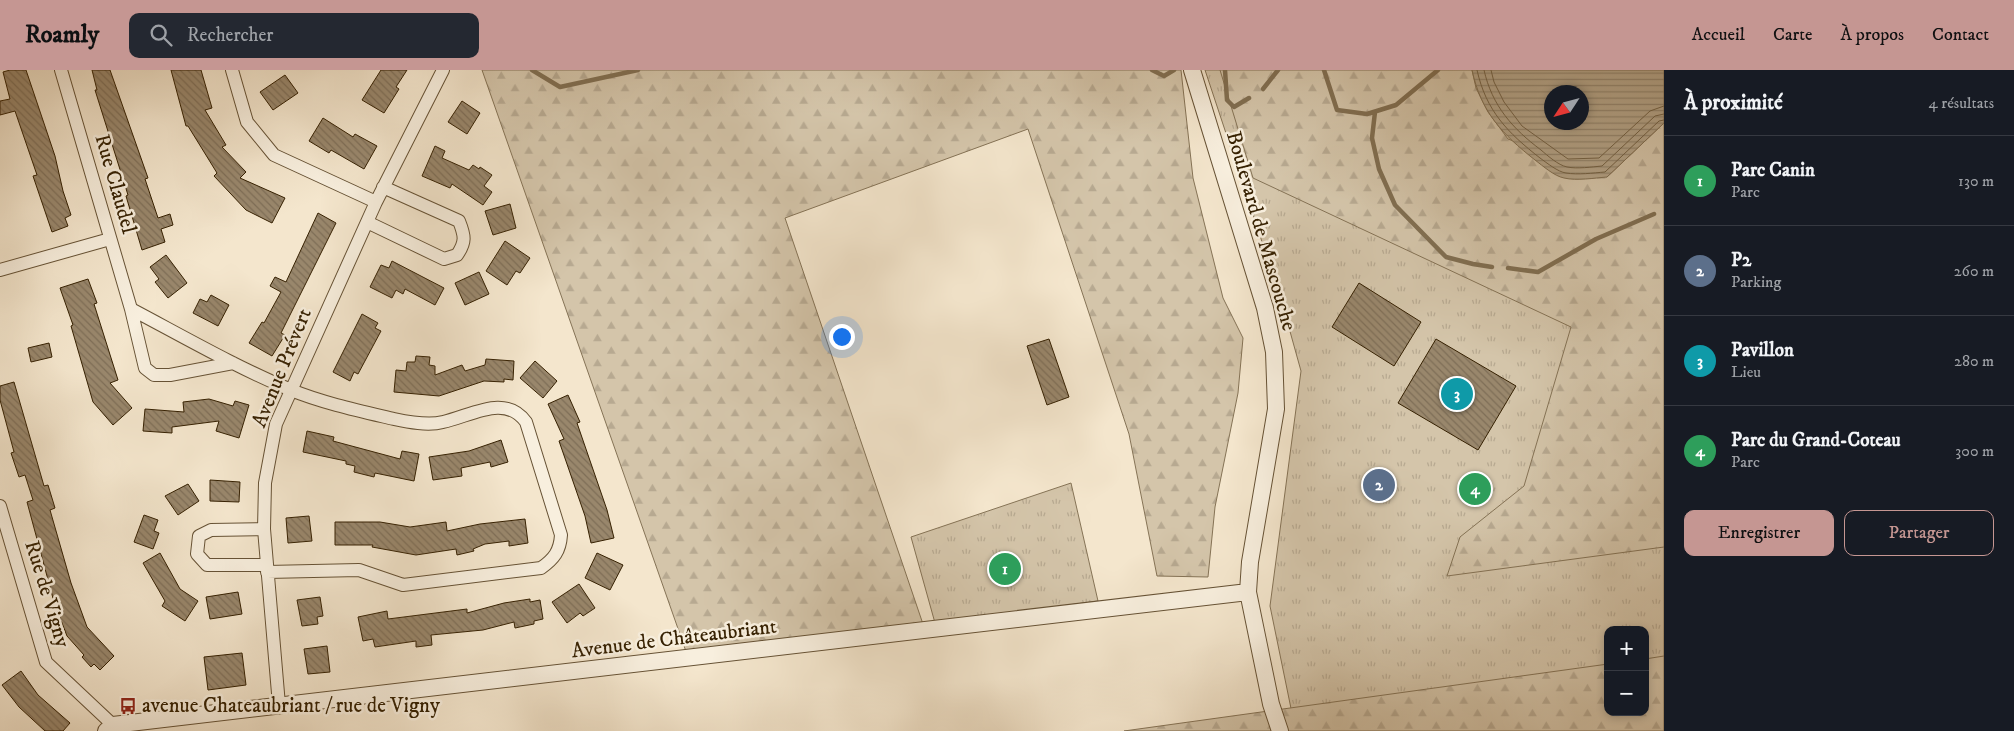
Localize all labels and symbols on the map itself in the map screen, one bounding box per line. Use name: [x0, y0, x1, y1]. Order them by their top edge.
north arrow: [1544, 85, 1589, 130]
street label: Boulevard de Mascouche: [1220, 128, 1302, 334]
street label: Rue Claudel: [88, 131, 142, 237]
street label: Avenue Prévert: [246, 304, 318, 431]
your location: [829, 324, 855, 350]
pin: 3: [1441, 375, 1473, 413]
pin: 2: [1363, 466, 1395, 504]
pin: 4: [1459, 470, 1491, 508]
street label: Rue de Vigny: [18, 537, 76, 652]
pin: 1: [989, 550, 1021, 588]
street label: Avenue de Châteaubriant: [570, 613, 778, 664]
place label: avenue Chateaubriant / rue de Vigny: [142, 693, 441, 719]
bus stop icon: avenue Chateaubriant / rue de Vigny: [118, 696, 138, 716]

